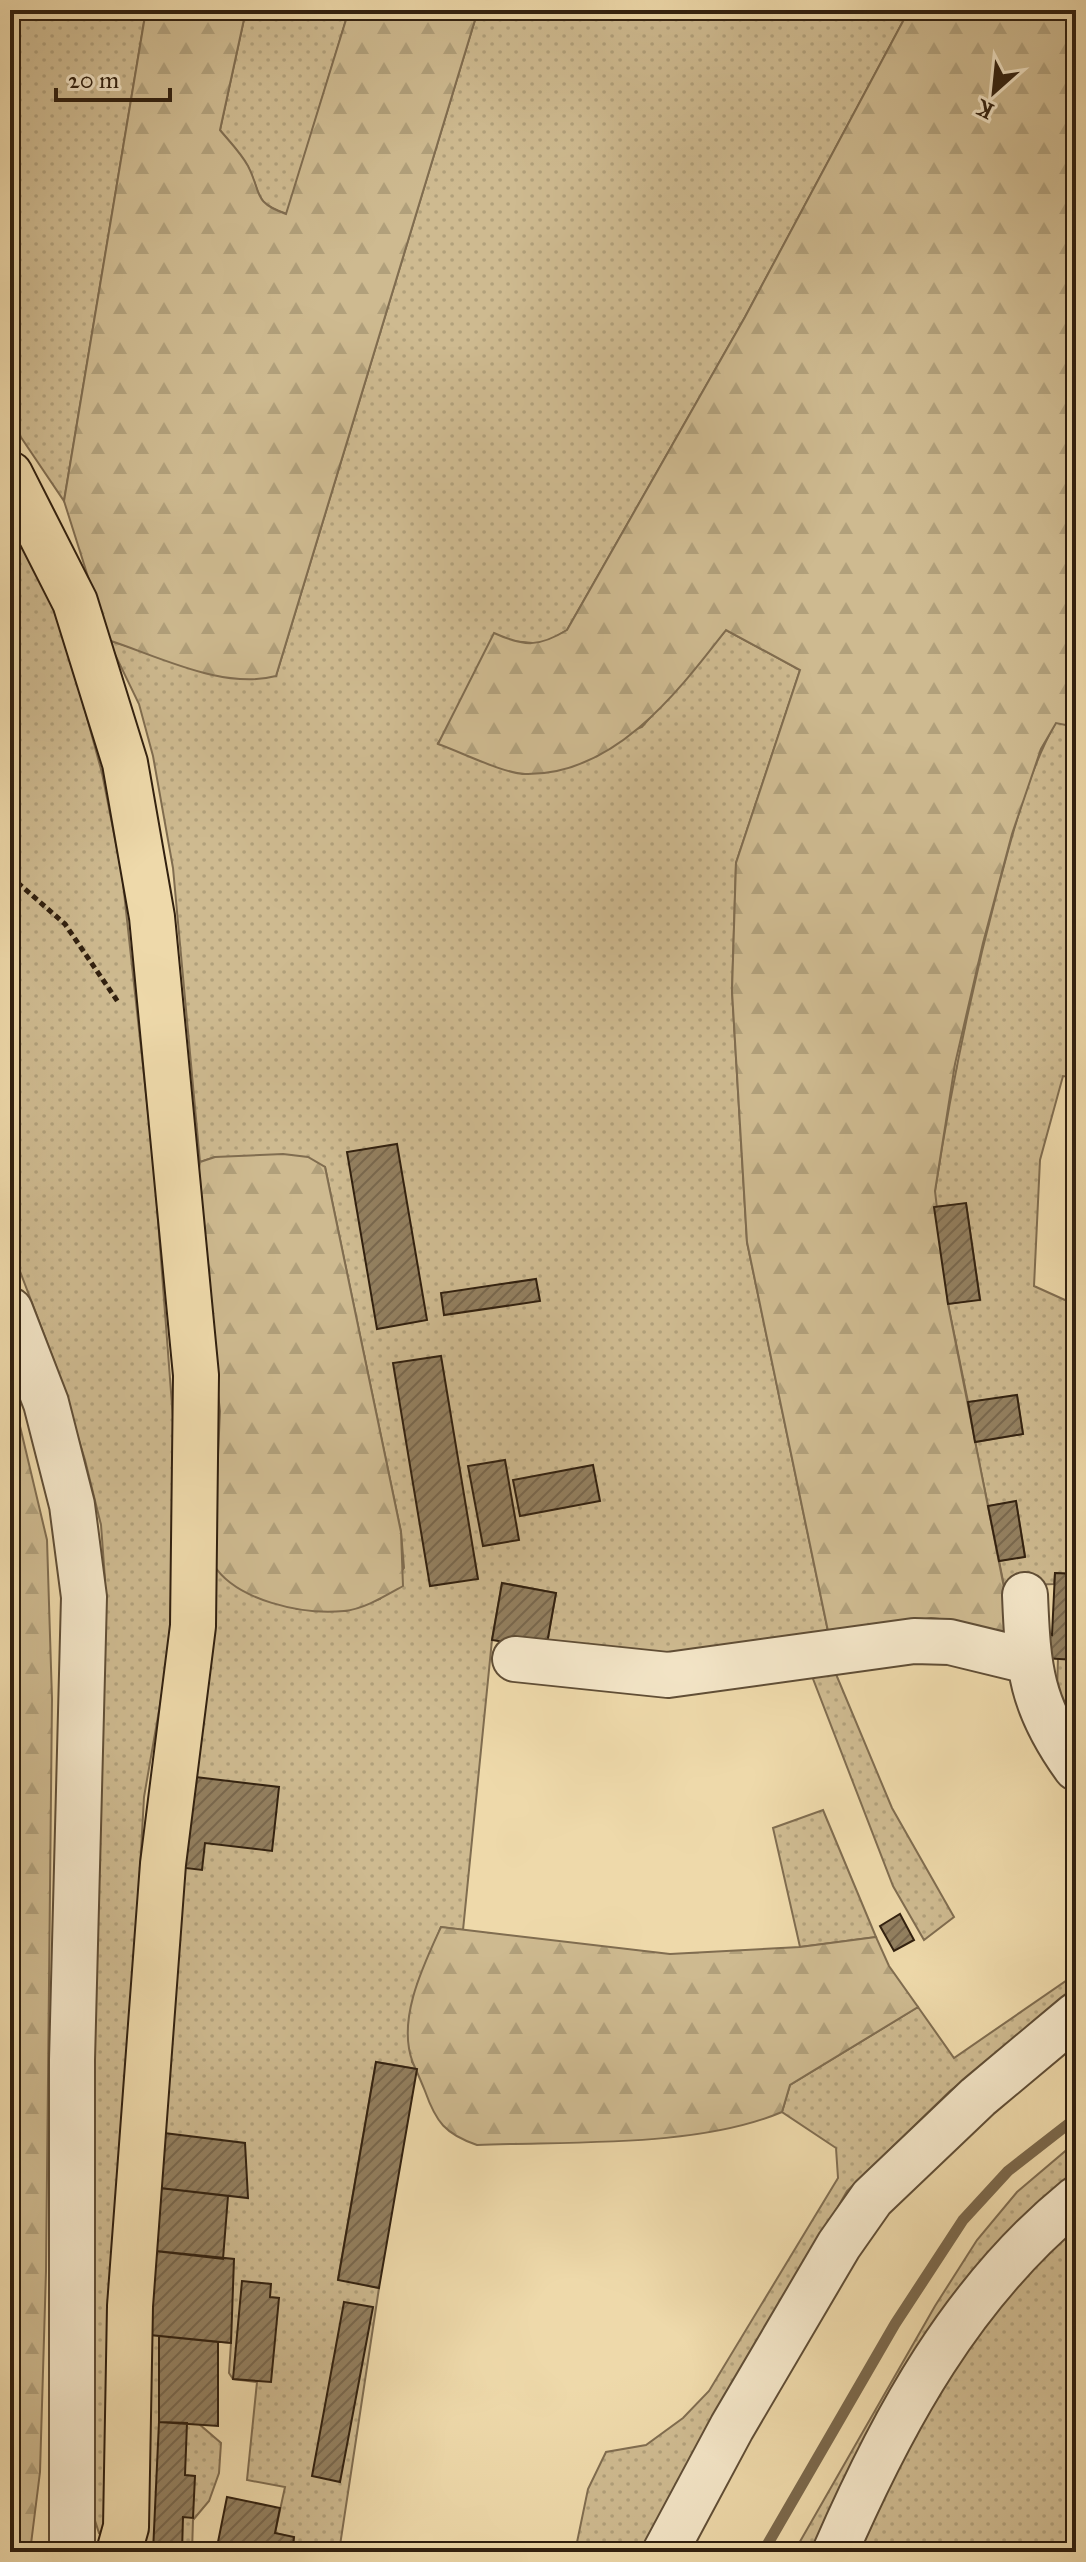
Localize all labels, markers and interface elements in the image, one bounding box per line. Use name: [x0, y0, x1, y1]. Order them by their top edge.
scale bar: [56, 52, 170, 102]
north arrow: [954, 52, 1034, 132]
text: 20 m: [68, 65, 119, 95]
text: K: [971, 93, 998, 125]

